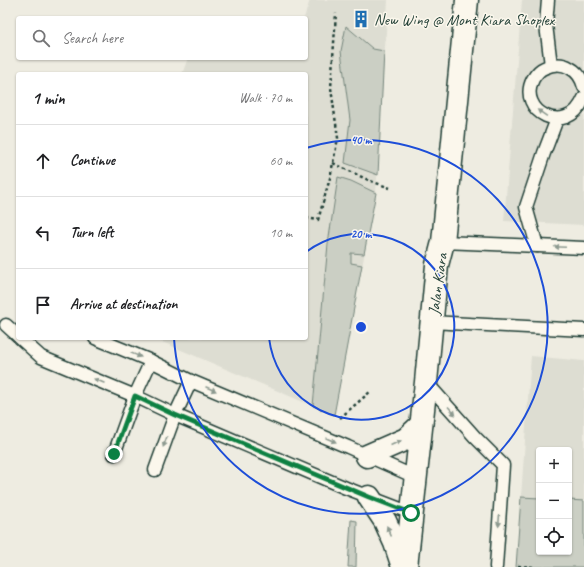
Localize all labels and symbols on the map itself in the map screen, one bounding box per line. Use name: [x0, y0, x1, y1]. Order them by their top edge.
building icon: New Wing @ Mont Kiara Shoplex: [351, 9, 371, 29]
place label: New Wing @ Mont Kiara Shoplex: [374, 10, 556, 30]
one-way arrow: [537, 109, 548, 117]
text: 40 m: [351, 132, 372, 148]
text: 20 m: [351, 226, 372, 242]
one-way arrow: [553, 244, 566, 250]
street label: Jalan Kiara: [424, 250, 452, 317]
centre of rings: [354, 320, 368, 334]
one-way arrow: [130, 352, 142, 358]
one-way arrow: [93, 378, 104, 384]
one-way arrow: [206, 387, 218, 393]
one-way arrow: [447, 407, 456, 416]
one-way arrow: [161, 437, 167, 449]
one-way arrow: [326, 437, 337, 443]
one-way arrow: [390, 440, 402, 446]
route end: [105, 445, 123, 463]
route start: [402, 504, 420, 522]
one-way arrow: [495, 515, 502, 527]
one-way arrow: [386, 525, 392, 536]

